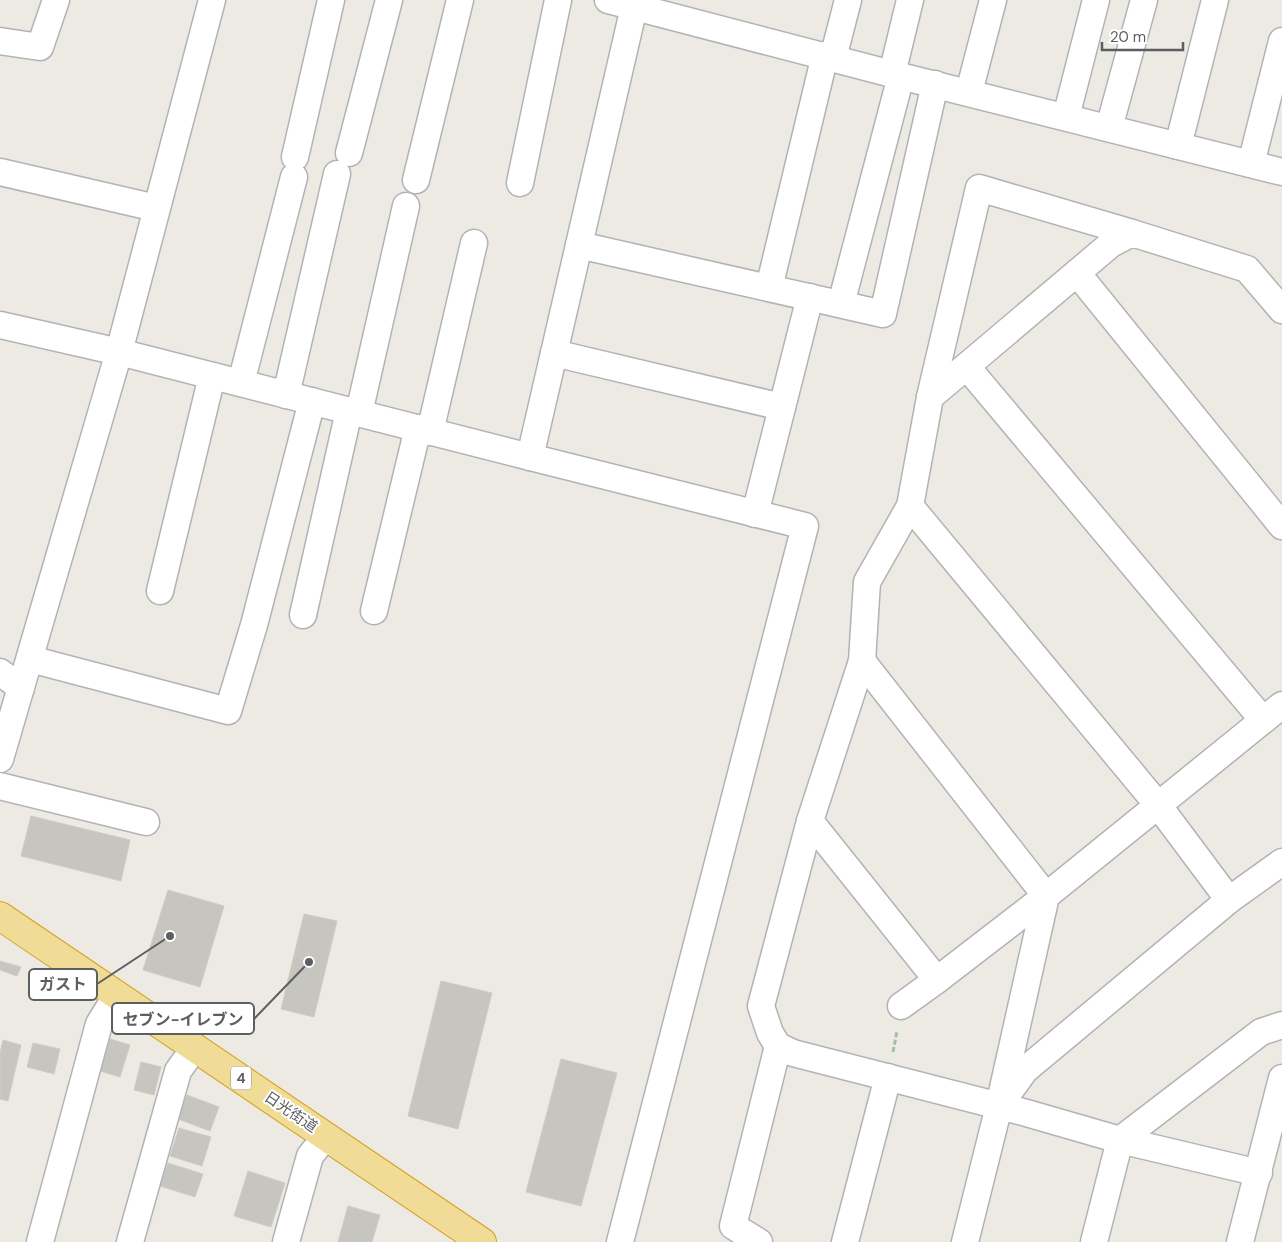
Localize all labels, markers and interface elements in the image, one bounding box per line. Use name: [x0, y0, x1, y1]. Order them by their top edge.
scale bar: [1102, 20, 1183, 52]
text: 20 m: [1110, 27, 1146, 47]
callout: ガスト: [29, 969, 97, 1000]
text: ガスト: [39, 974, 87, 995]
callout: セブン-イレブン: [112, 1003, 254, 1034]
text: セブン-イレブン: [122, 1009, 244, 1030]
road number: 4: [231, 1066, 251, 1090]
street label: 日光街道: [261, 1087, 321, 1137]

